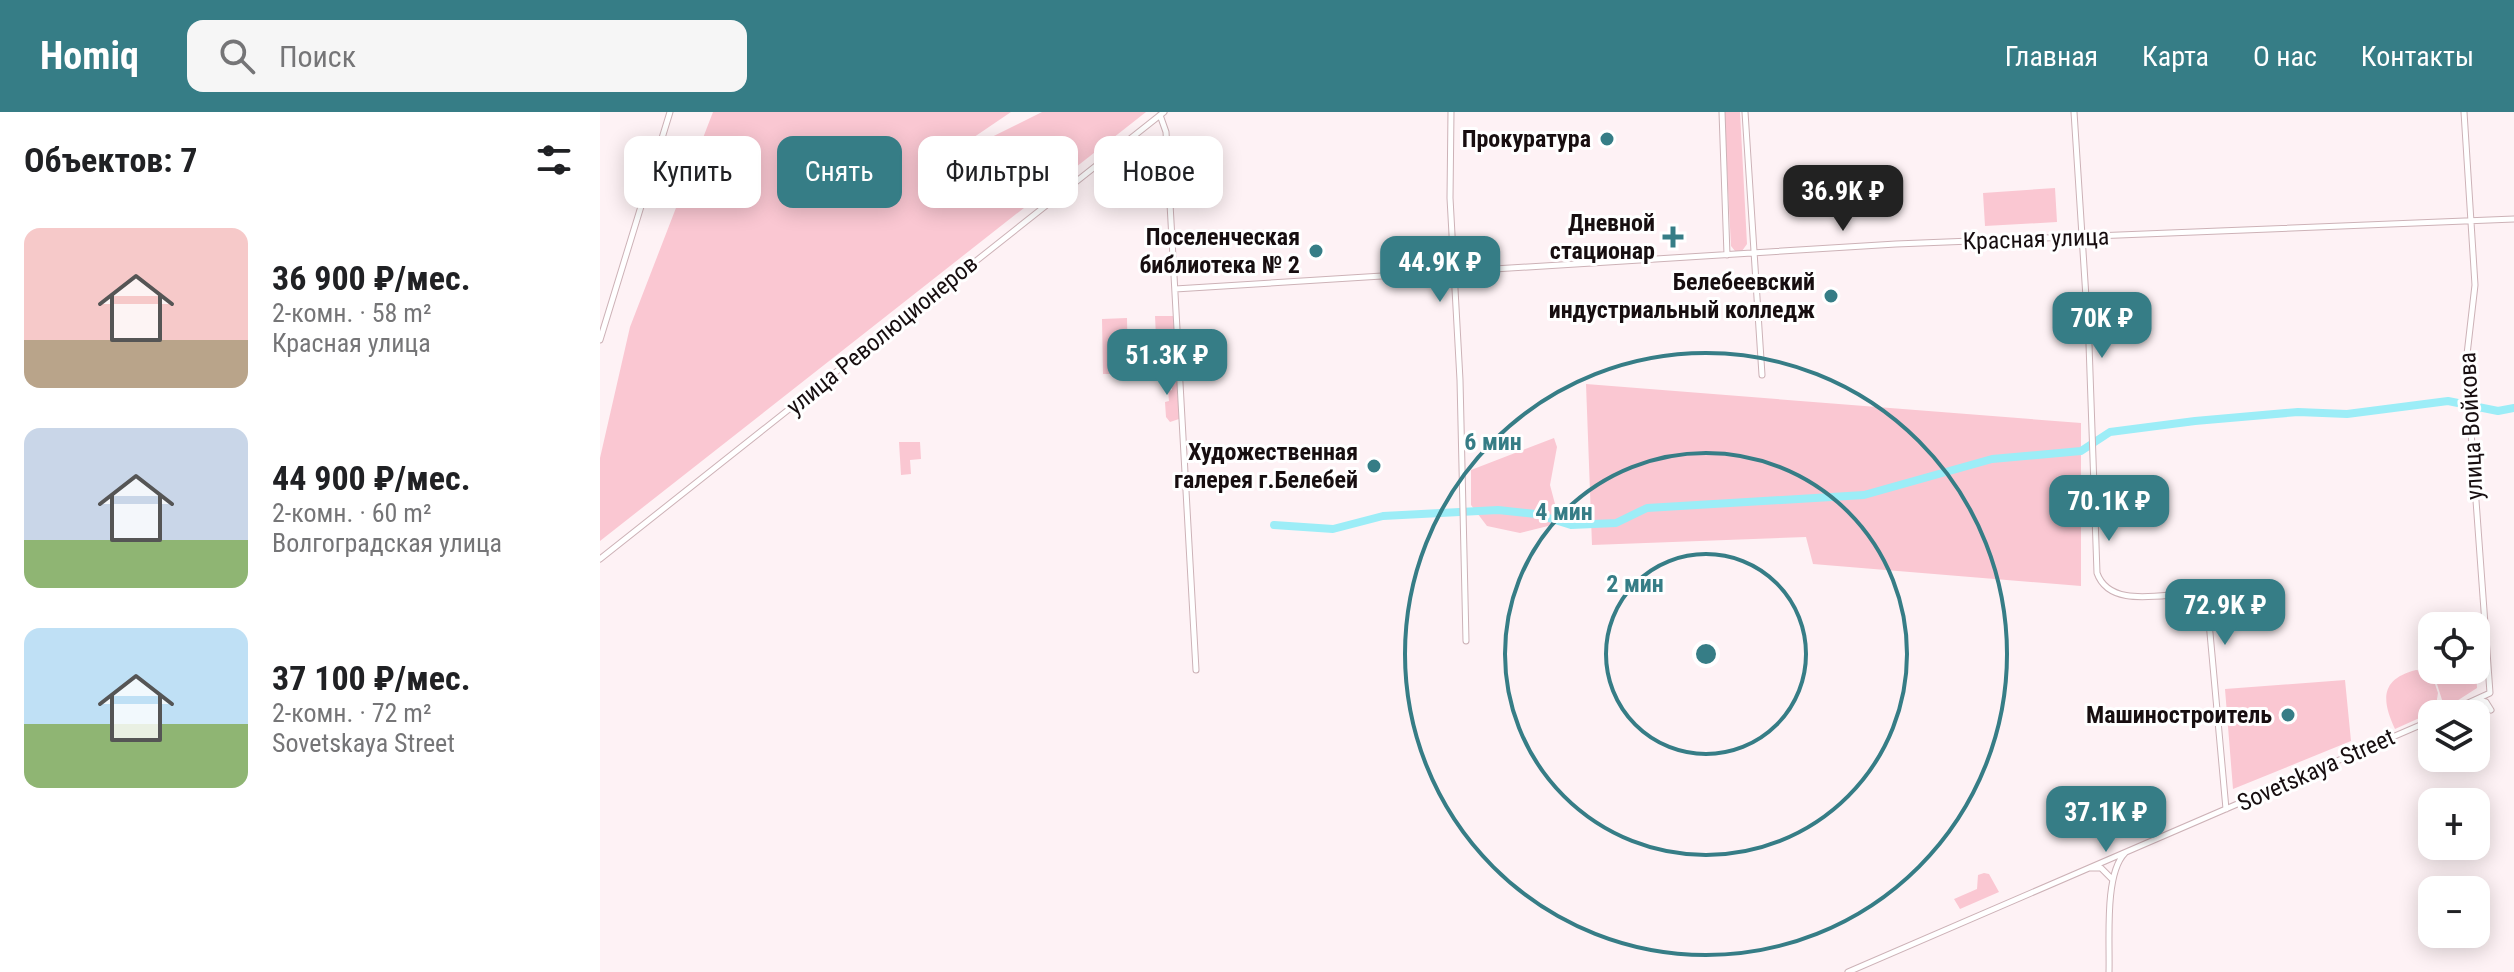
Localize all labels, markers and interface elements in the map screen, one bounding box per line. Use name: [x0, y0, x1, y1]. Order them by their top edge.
search box: [187, 20, 747, 92]
text: Homiq: [40, 34, 139, 78]
icon: search: [215, 34, 259, 78]
text: Поиск: [279, 39, 356, 74]
text: Главная: [2005, 40, 2098, 73]
text: Карта: [2142, 40, 2209, 73]
text: О нас: [2253, 40, 2317, 73]
text: Контакты: [2361, 40, 2474, 73]
place label: Прокуратура: [1462, 125, 1591, 153]
marker: Прокуратура: [1598, 130, 1616, 148]
chip: Купить: [624, 136, 761, 208]
chip: Снять: [777, 136, 902, 208]
chip: Фильтры: [918, 136, 1078, 208]
chip: Новое: [1094, 136, 1223, 208]
icon: filters: [532, 138, 576, 182]
text: Объектов: 7: [24, 140, 198, 180]
pin: 36.9K ₽: [1769, 165, 1917, 233]
text: 36.9K ₽: [1801, 176, 1885, 206]
place label: Дневной стационар: [1550, 209, 1655, 265]
street label: Красная улица: [1962, 222, 2110, 256]
place label: Поселенческая библиотека № 2: [1139, 223, 1300, 279]
marker: Дневной стационар: [1662, 226, 1684, 248]
pin: 44.9K ₽: [1366, 236, 1514, 304]
marker: Поселенческая библиотека № 2: [1307, 242, 1325, 260]
text: 44.9K ₽: [1398, 247, 1482, 277]
street label: улица Революционеров: [781, 249, 983, 421]
text: 36 900 ₽/мес.: [272, 258, 471, 298]
icon: home: [88, 260, 184, 356]
place label: Белебеевский индустриальный колледж: [1549, 268, 1815, 324]
marker: Белебеевский индустриальный колледж: [1822, 287, 1840, 305]
pin: 70K ₽: [2046, 292, 2158, 360]
text: 2-комн. · 58 m²: [272, 298, 432, 328]
text: 70K ₽: [2071, 303, 2133, 333]
text: Красная улица: [272, 328, 431, 358]
pin: 51.3K ₽: [1093, 329, 1241, 397]
text: 51.3K ₽: [1125, 340, 1209, 370]
street label: улица Войкова: [2453, 351, 2489, 501]
text: 6 мин: [1464, 428, 1522, 456]
place label: Художественная галерея г.Белебей: [1174, 438, 1358, 494]
marker: Художественная галерея г.Белебей: [1365, 457, 1383, 475]
text: 44 900 ₽/мес.: [272, 458, 471, 498]
icon: home: [88, 460, 184, 556]
pin: 70.1K ₽: [2035, 475, 2183, 543]
text: 70.1K ₽: [2067, 486, 2151, 516]
text: 2-комн. · 60 m²: [272, 498, 432, 528]
text: 4 мин: [1535, 498, 1593, 526]
text: Волгоградская улица: [272, 528, 502, 558]
text: 2 мин: [1606, 570, 1664, 598]
pin: 72.9K ₽: [2151, 579, 2299, 647]
text: 72.9K ₽: [2183, 590, 2267, 620]
map controls: [2418, 612, 2490, 948]
button: locate: [2418, 612, 2490, 684]
centre of rings: [1692, 640, 1720, 668]
text: 37 100 ₽/мес.: [272, 658, 471, 698]
icon: home: [88, 660, 184, 756]
text: 2-комн. · 72 m²: [272, 698, 432, 728]
button: layers: [2418, 700, 2490, 772]
place label: Машиностроитель: [2086, 701, 2272, 729]
marker: Машиностроитель: [2279, 706, 2297, 724]
street label: Sovetskaya Street: [2233, 723, 2399, 817]
text: Sovetskaya Street: [272, 728, 455, 758]
pin: 37.1K ₽: [2032, 786, 2180, 854]
button: +: [2418, 788, 2490, 860]
text: 37.1K ₽: [2064, 797, 2148, 827]
button: −: [2418, 876, 2490, 948]

